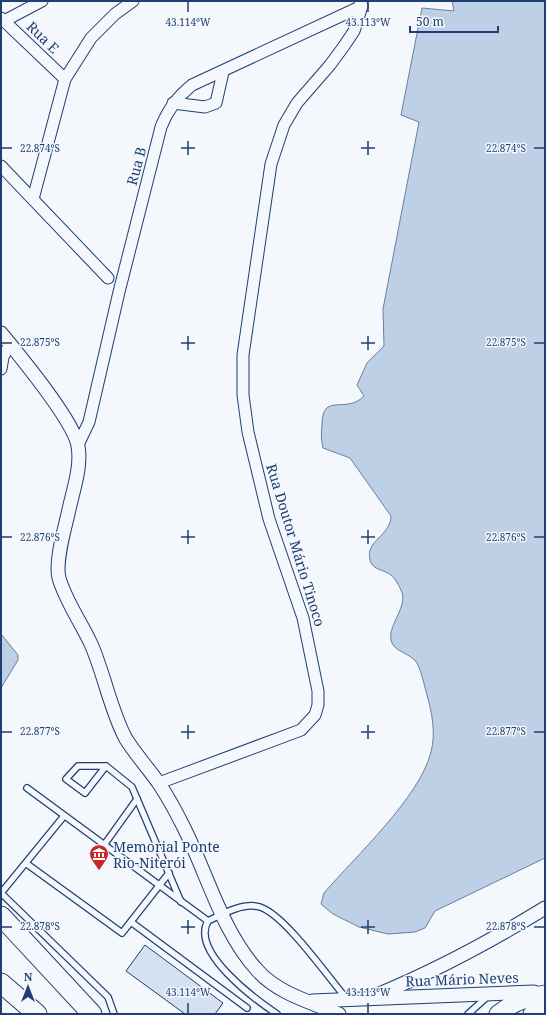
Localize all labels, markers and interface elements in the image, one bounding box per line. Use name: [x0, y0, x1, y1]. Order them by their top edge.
scale bar: [410, 8, 498, 34]
text: 50 m: [416, 13, 444, 30]
text: 43.114°W: [166, 15, 211, 29]
text: 43.113°W: [346, 15, 391, 29]
street label: Rua E: [23, 17, 64, 57]
text: 22.874°S: [20, 141, 60, 155]
text: 22.874°S: [486, 141, 526, 155]
street label: Rua B: [122, 145, 150, 187]
text: 22.875°S: [20, 335, 60, 349]
text: 22.875°S: [486, 335, 526, 349]
street label: Rua Doutor Mário Tinoco: [262, 461, 330, 629]
text: 22.876°S: [20, 530, 60, 544]
text: 22.876°S: [486, 530, 526, 544]
text: 22.877°S: [20, 724, 60, 738]
text: 22.877°S: [486, 724, 526, 738]
place label: Memorial Ponte Rio-Niterói: [113, 837, 220, 872]
museum icon: Memorial Ponte Rio-Niterói: [88, 843, 110, 871]
text: 22.878°S: [20, 919, 60, 933]
text: 22.878°S: [486, 919, 526, 933]
north arrow: [8, 967, 48, 1007]
street label: Rua Mário Neves: [405, 968, 519, 990]
text: N: [24, 969, 33, 984]
text: 43.114°W: [166, 985, 211, 999]
text: 43.113°W: [346, 985, 391, 999]

